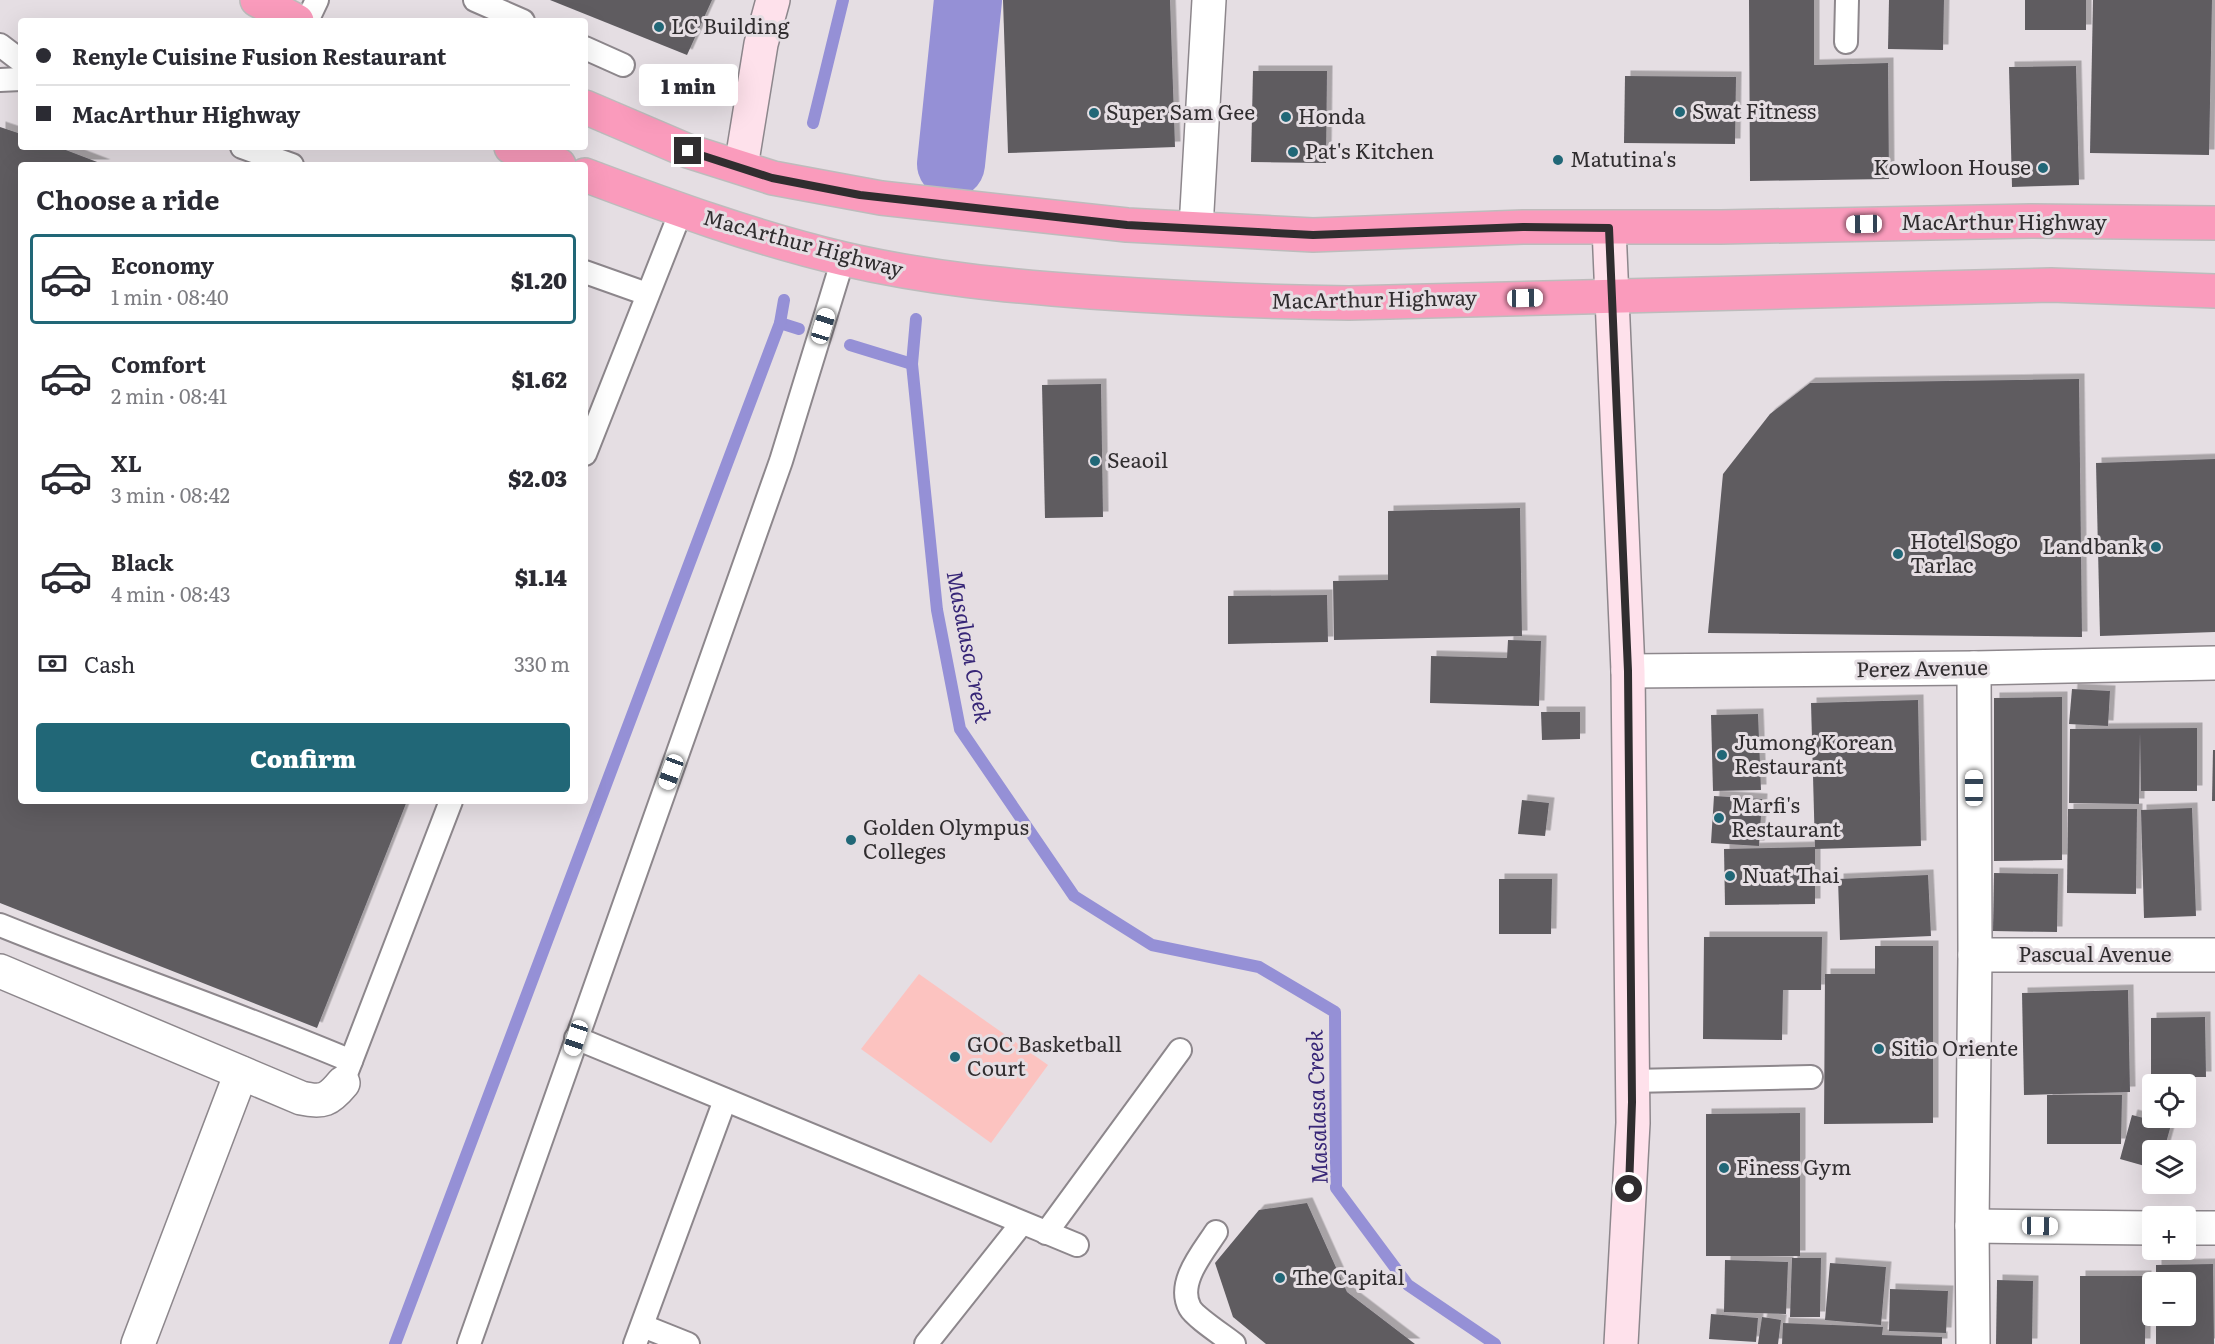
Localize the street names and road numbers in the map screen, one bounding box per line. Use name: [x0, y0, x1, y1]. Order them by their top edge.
street label: MacArthur Highway: [700, 200, 908, 283]
street label: MacArthur Highway: [1901, 205, 2108, 236]
street label: MacArthur Highway: [1271, 280, 1478, 315]
street label: Perez Avenue: [1856, 650, 1988, 683]
street label: Pascual Avenue: [2018, 937, 2172, 968]

